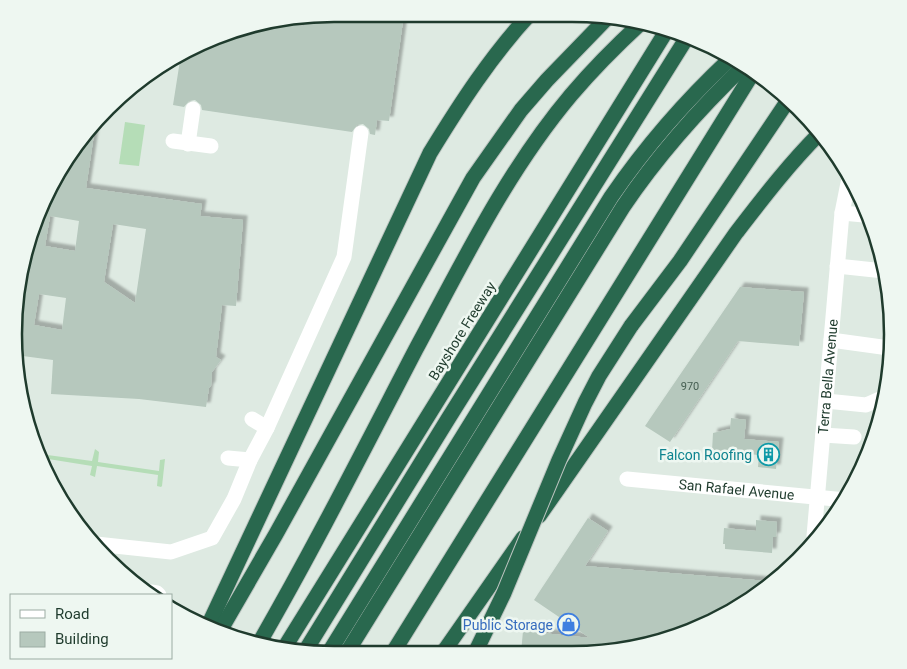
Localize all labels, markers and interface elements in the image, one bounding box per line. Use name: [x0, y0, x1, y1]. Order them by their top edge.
street label: Bayshore Freeway: [425, 279, 499, 383]
street label: Terra Bella Avenue: [815, 318, 841, 435]
house number: 970: [681, 380, 699, 393]
building icon: Falcon Roofing: [756, 443, 780, 467]
place label: Falcon Roofing: [659, 447, 752, 463]
street label: San Rafael Avenue: [678, 476, 795, 503]
legend: [10, 594, 172, 659]
text: Road: [55, 605, 89, 623]
shop icon: Public Storage: [557, 613, 581, 637]
place label: Public Storage: [463, 617, 553, 633]
text: Building: [55, 630, 109, 648]

